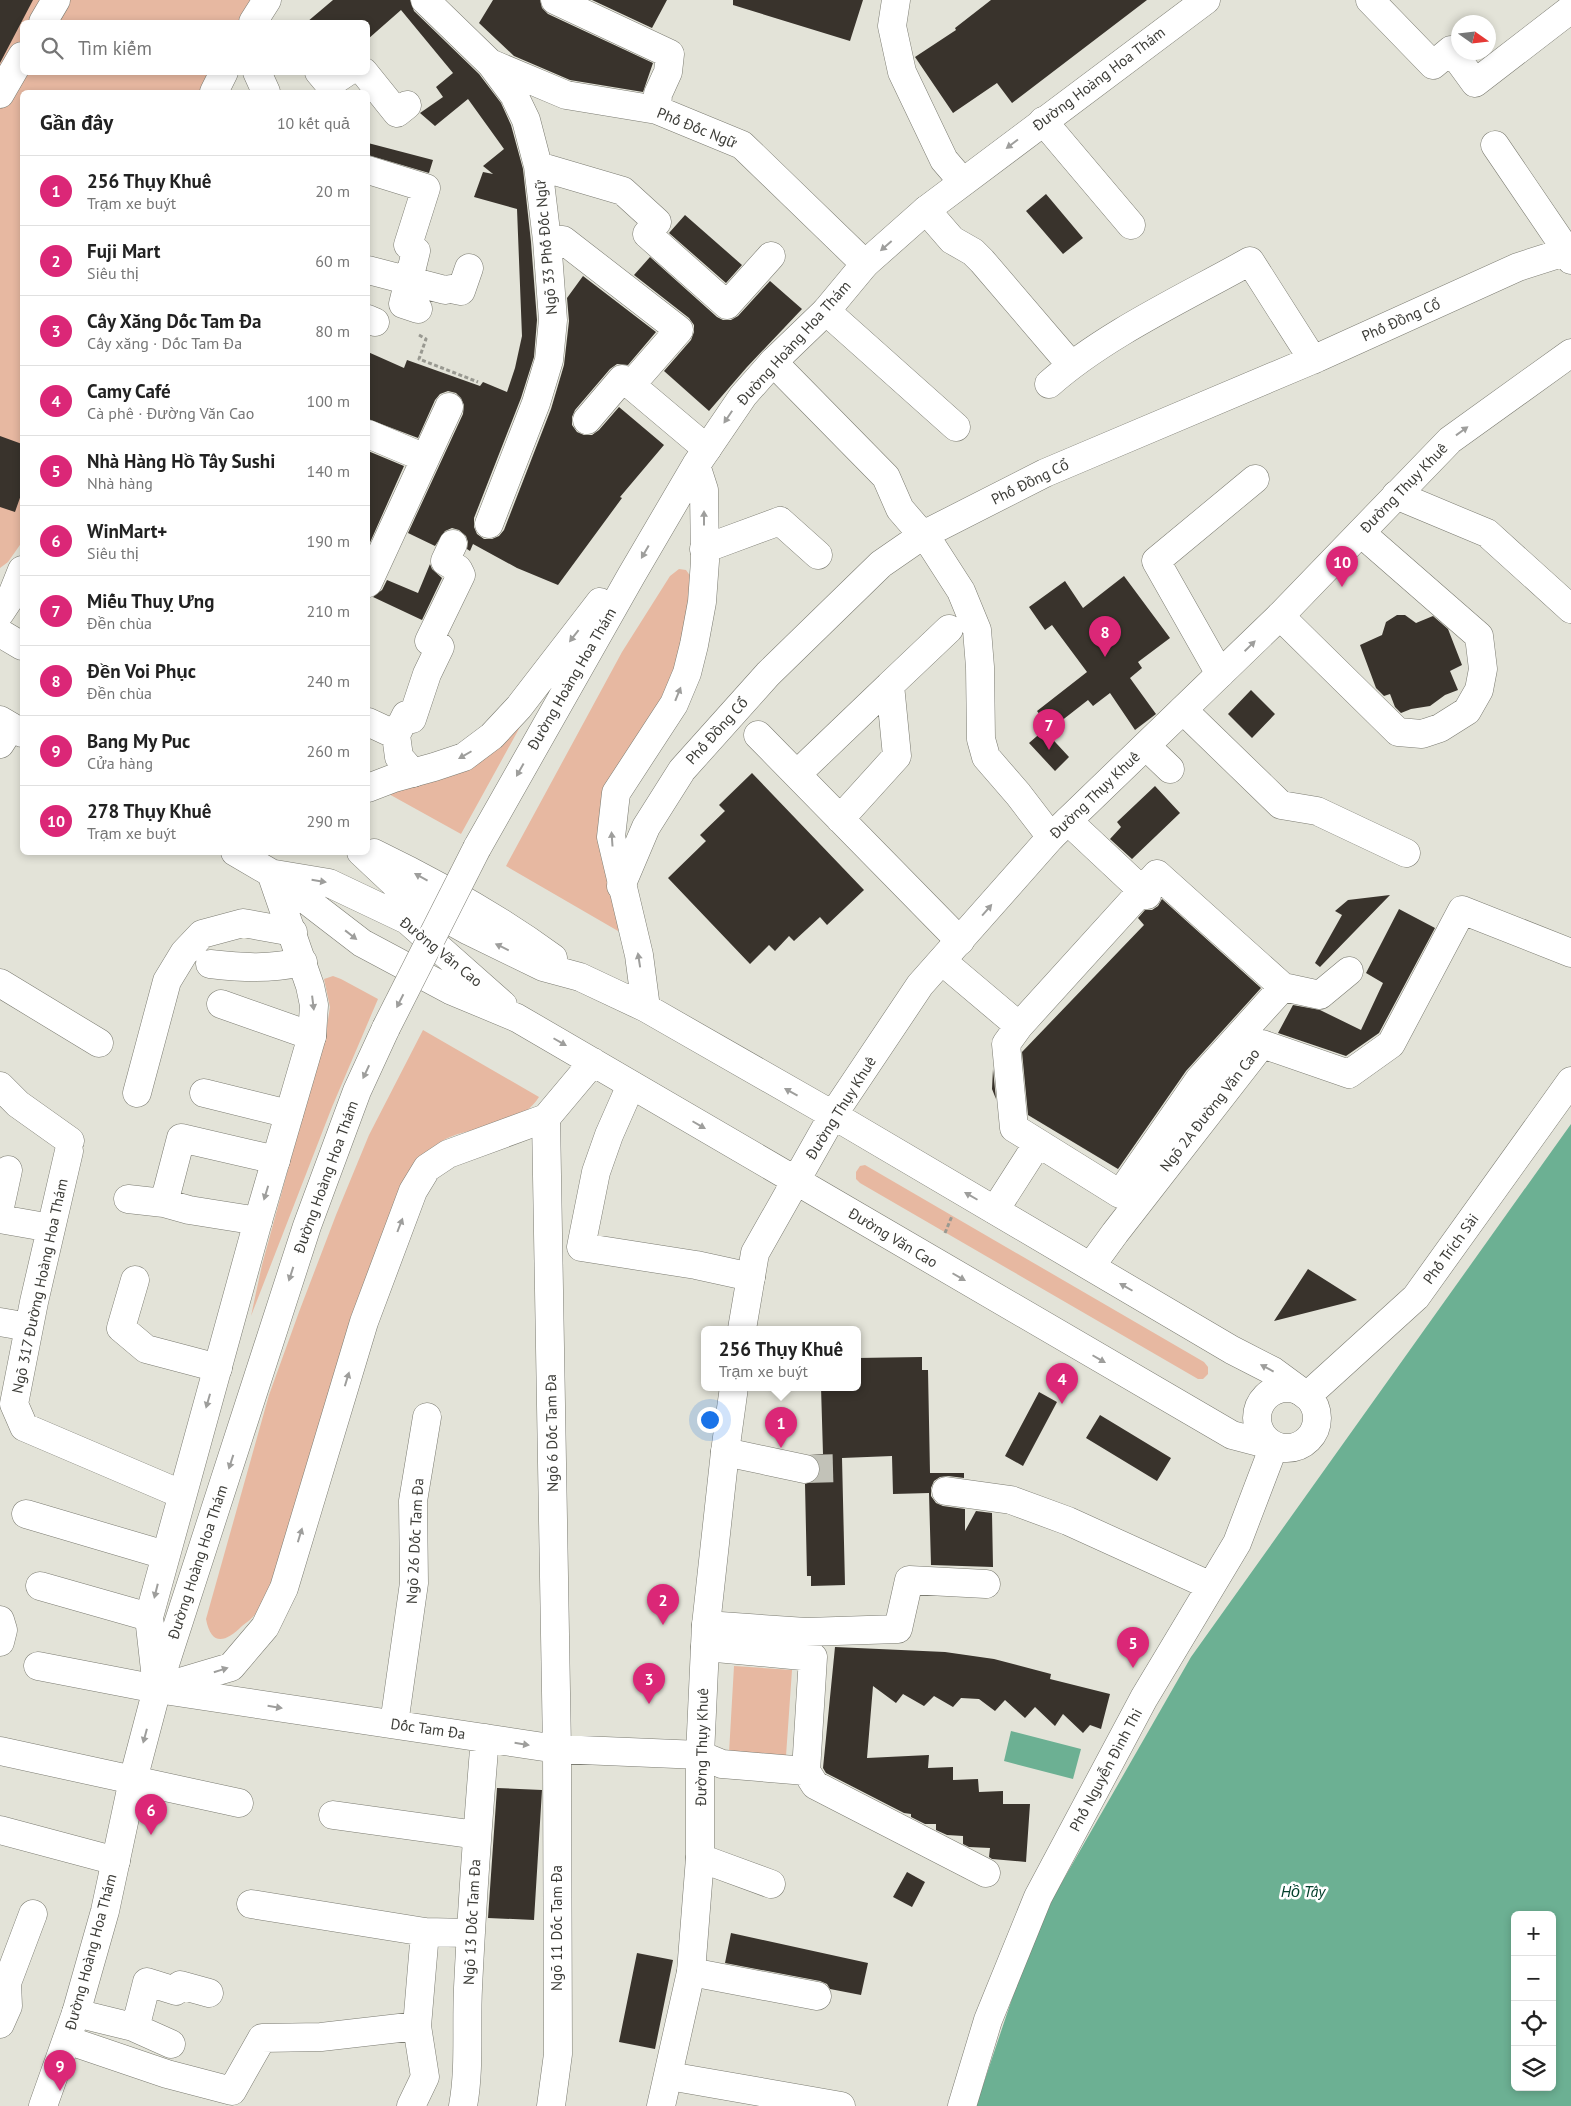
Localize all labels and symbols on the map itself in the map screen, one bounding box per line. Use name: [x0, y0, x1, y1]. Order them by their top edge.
north arrow: [1451, 15, 1496, 60]
street label: Đường Hoàng Hoa Thám: [1028, 23, 1169, 135]
street label: Phố Đốc Ngữ: [654, 103, 740, 152]
one-way arrow: [1005, 139, 1019, 149]
street label: Ngõ 33 Phố Đốc Ngữ: [530, 179, 561, 315]
one-way arrow: [879, 240, 892, 251]
street label: Đường Hoàng Hoa Thám: [732, 276, 855, 410]
street label: Phố Đồng Cổ: [1359, 294, 1443, 345]
one-way arrow: [723, 411, 733, 424]
one-way arrow: [1455, 426, 1469, 436]
street label: Đường Thụy Khuê: [1355, 439, 1451, 537]
street label: Phố Đồng Cổ: [988, 455, 1072, 509]
one-way arrow: [700, 510, 708, 526]
one-way arrow: [640, 546, 649, 559]
pin: 10: [1326, 546, 1358, 587]
street label: Đường Hoàng Hoa Thám: [523, 604, 620, 754]
pin: 8: [1089, 616, 1121, 657]
one-way arrow: [568, 629, 579, 642]
one-way arrow: [1243, 640, 1255, 652]
one-way arrow: [674, 686, 682, 701]
street label: Phố Đồng Cổ: [681, 693, 752, 768]
pin: 7: [1033, 709, 1065, 750]
street label: Đường Thụy Khuê: [1045, 747, 1144, 843]
one-way arrow: [458, 750, 471, 759]
one-way arrow: [516, 763, 524, 777]
one-way arrow: [608, 830, 616, 846]
one-way arrow: [414, 872, 428, 881]
one-way arrow: [311, 877, 327, 885]
one-way arrow: [981, 904, 993, 916]
street label: Đường Văn Cao: [395, 912, 486, 991]
one-way arrow: [344, 930, 357, 941]
one-way arrow: [495, 943, 510, 951]
one-way arrow: [635, 952, 643, 968]
one-way arrow: [396, 993, 404, 1008]
one-way arrow: [309, 995, 317, 1011]
one-way arrow: [553, 1038, 566, 1047]
street label: Ngõ 2A Đường Văn Cao: [1156, 1044, 1264, 1175]
street label: Đường Thụy Khuê: [801, 1053, 880, 1164]
one-way arrow: [361, 1065, 369, 1079]
one-way arrow: [784, 1087, 797, 1096]
street label: Đường Hoàng Hoa Thám: [289, 1098, 362, 1257]
one-way arrow: [693, 1121, 706, 1130]
street label: Ngõ 317 Đường Hoàng Hoa Thám: [7, 1177, 72, 1395]
one-way arrow: [262, 1186, 269, 1201]
one-way arrow: [965, 1191, 978, 1200]
street label: Đường Văn Cao: [844, 1203, 941, 1272]
street label: Phố Trích Sài: [1419, 1210, 1483, 1288]
one-way arrow: [397, 1218, 404, 1233]
one-way arrow: [287, 1267, 295, 1282]
one-way arrow: [952, 1273, 965, 1282]
one-way arrow: [1120, 1283, 1133, 1292]
one-way arrow: [1093, 1354, 1106, 1363]
pin: 4: [1046, 1363, 1078, 1404]
one-way arrow: [1260, 1364, 1275, 1372]
one-way arrow: [344, 1371, 352, 1386]
street label: Ngõ 6 Dốc Tam Đa: [541, 1374, 562, 1492]
one-way arrow: [204, 1393, 212, 1408]
your location: [697, 1407, 723, 1433]
pin: 1: [765, 1407, 797, 1448]
one-way arrow: [226, 1454, 234, 1469]
street label: Ngõ 26 Dốc Tam Đa: [402, 1478, 427, 1604]
street label: Đường Hoàng Hoa Thám: [163, 1482, 231, 1642]
one-way arrow: [297, 1527, 305, 1542]
one-way arrow: [151, 1583, 159, 1598]
pin: 2: [647, 1584, 679, 1625]
pin: 5: [1117, 1627, 1149, 1668]
pin: 3: [633, 1663, 665, 1704]
one-way arrow: [213, 1665, 228, 1673]
street label: Đường Thụy Khuê: [691, 1688, 712, 1807]
one-way arrow: [267, 1703, 283, 1711]
street label: Phố Nguyễn Đình Thi: [1065, 1705, 1146, 1835]
street label: Dốc Tam Đa: [389, 1714, 467, 1743]
one-way arrow: [141, 1729, 149, 1744]
one-way arrow: [514, 1740, 530, 1748]
pin: 6: [135, 1794, 167, 1835]
street label: Ngõ 13 Dốc Tam Đa: [459, 1859, 484, 1985]
street label: Ngõ 11 Dốc Tam Đa: [547, 1865, 566, 1991]
street label: Đường Hoàng Hoa Thám: [60, 1872, 121, 2033]
water label: Hồ Tây: [1281, 1881, 1326, 1901]
pin: 9: [44, 2050, 76, 2091]

